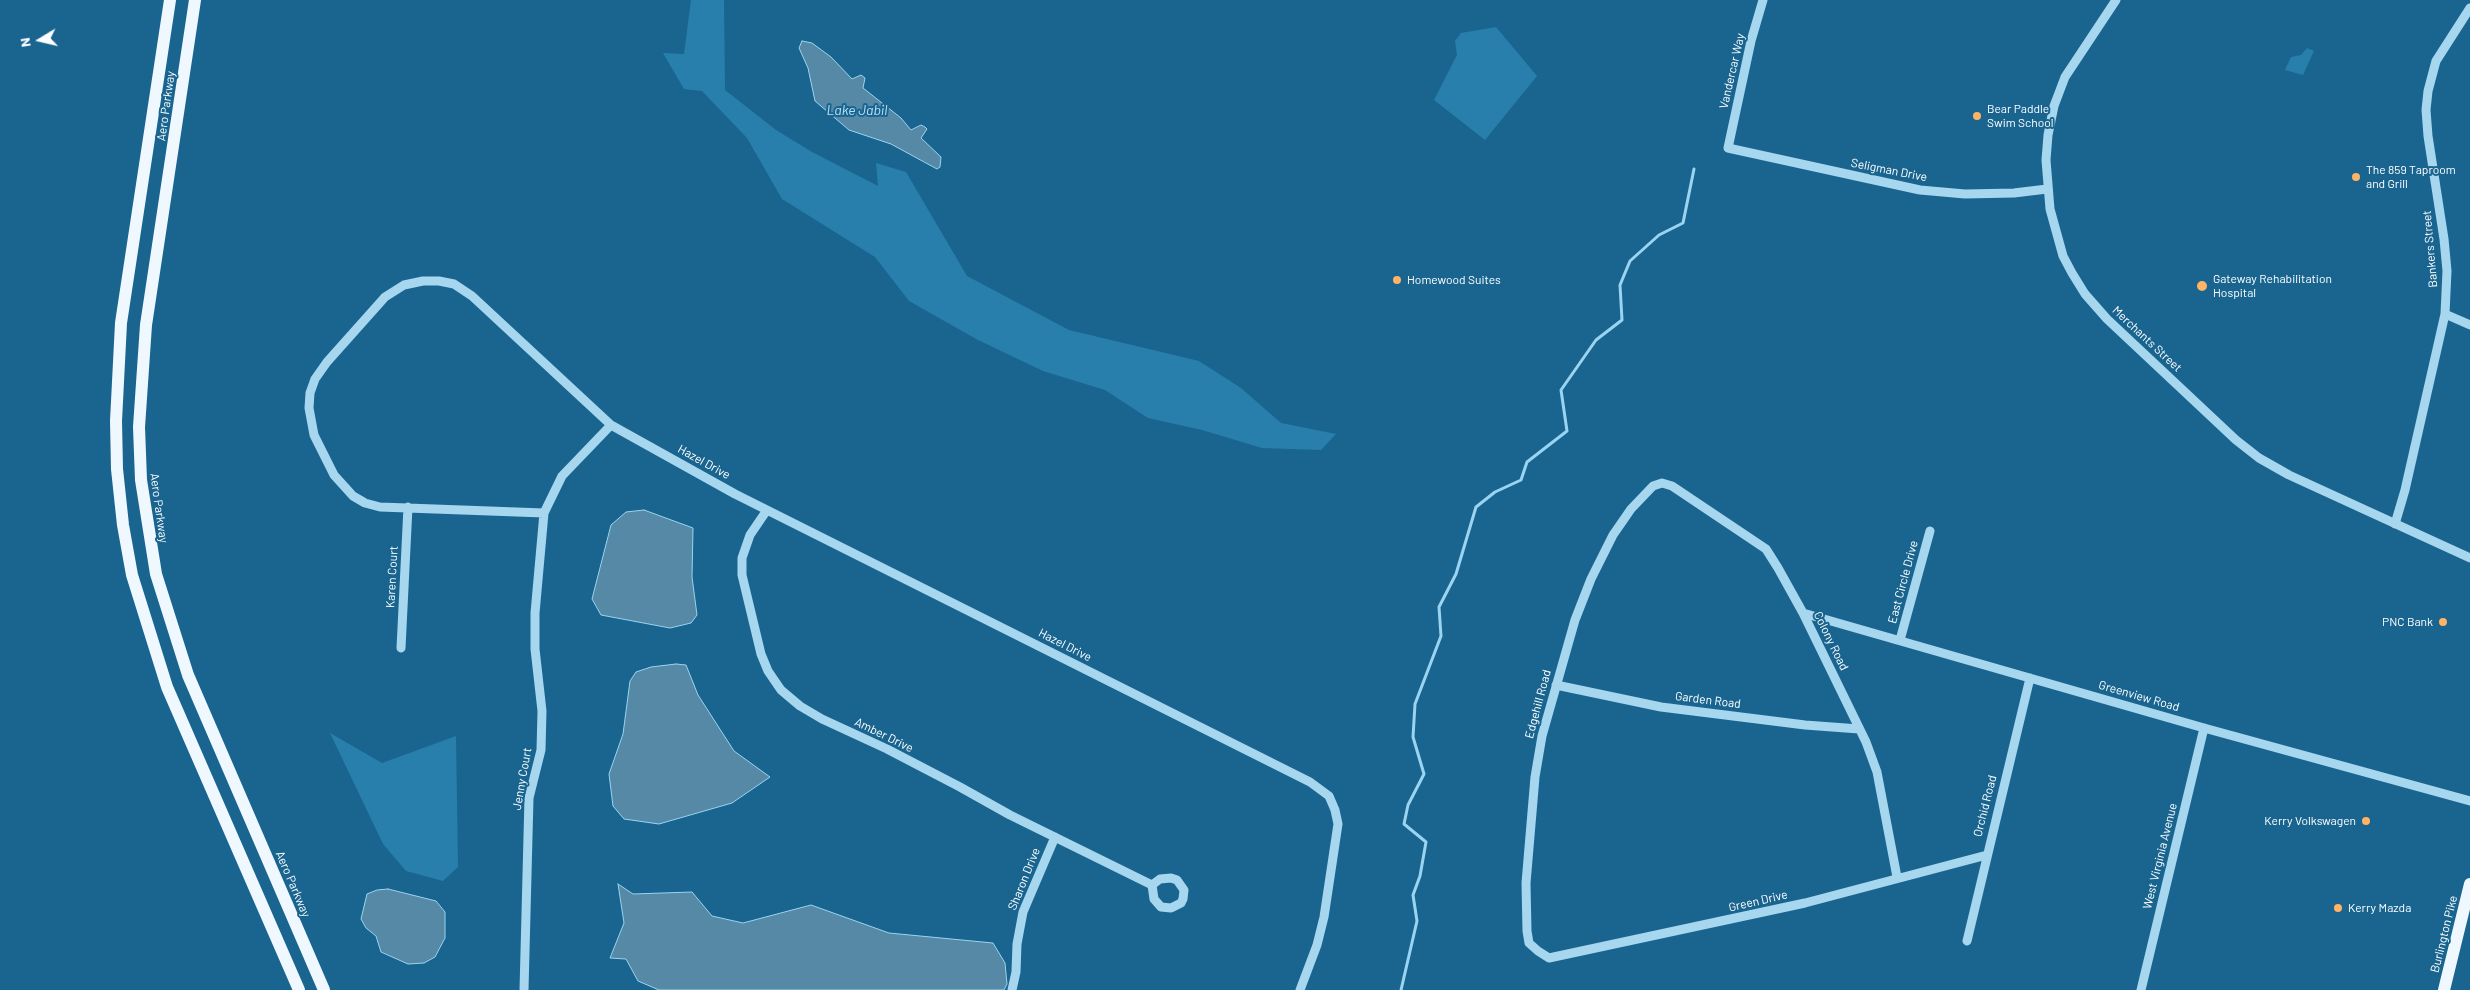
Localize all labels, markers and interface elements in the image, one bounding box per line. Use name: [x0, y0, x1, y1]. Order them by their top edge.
north arrow: [15, 15, 65, 65]
street label: Vandercar Way: [1716, 32, 1748, 110]
text: N: [16, 36, 34, 48]
street label: Aero Parkway: [154, 70, 178, 142]
water label: Lake Jabil: [827, 102, 887, 118]
place label: Bear Paddle Swim School: [1987, 102, 2054, 130]
marker: Bear Paddle Swim School: [1971, 110, 1983, 122]
street label: Seligman Drive: [1850, 156, 1928, 184]
place label: The 859 Taproom and Grill: [2366, 163, 2456, 191]
marker: The 859 Taproom and Grill: [2350, 171, 2362, 183]
street label: Bankers Street: [2419, 210, 2441, 288]
place label: Gateway Rehabilitation Hospital: [2213, 272, 2332, 300]
place label: Homewood Suites: [1407, 273, 1501, 287]
marker: Homewood Suites: [1391, 274, 1403, 286]
marker: Gateway Rehabilitation Hospital: [2195, 279, 2209, 293]
street label: Merchants Street: [2109, 303, 2185, 375]
street label: Hazel Drive: [675, 442, 733, 482]
street label: Aero Parkway: [147, 472, 171, 544]
street label: East Circle Drive: [1885, 539, 1921, 625]
street label: Karen Court: [383, 546, 401, 608]
street label: Colony Road: [1811, 609, 1851, 673]
place label: PNC Bank: [2382, 615, 2433, 629]
marker: PNC Bank: [2437, 616, 2449, 628]
street label: Hazel Drive: [1036, 626, 1094, 664]
street label: Edgehill Road: [1522, 668, 1554, 740]
street label: Greenview Road: [2097, 678, 2181, 714]
street label: Garden Road: [1674, 689, 1742, 711]
street label: Amber Drive: [852, 715, 916, 755]
street label: Jenny Court: [509, 747, 535, 811]
street label: Orchid Road: [1970, 774, 2000, 838]
street label: West Virginia Avenue: [2140, 801, 2180, 911]
place label: Kerry Volkswagen: [2264, 814, 2356, 828]
marker: Kerry Volkswagen: [2360, 815, 2372, 827]
street label: Sharon Drive: [1005, 846, 1043, 912]
street label: Aero Parkway: [273, 849, 313, 919]
street label: Green Drive: [1727, 887, 1789, 915]
street label: Burlington Pike: [2427, 894, 2461, 974]
place label: Kerry Mazda: [2348, 901, 2411, 915]
marker: Kerry Mazda: [2332, 902, 2344, 914]

